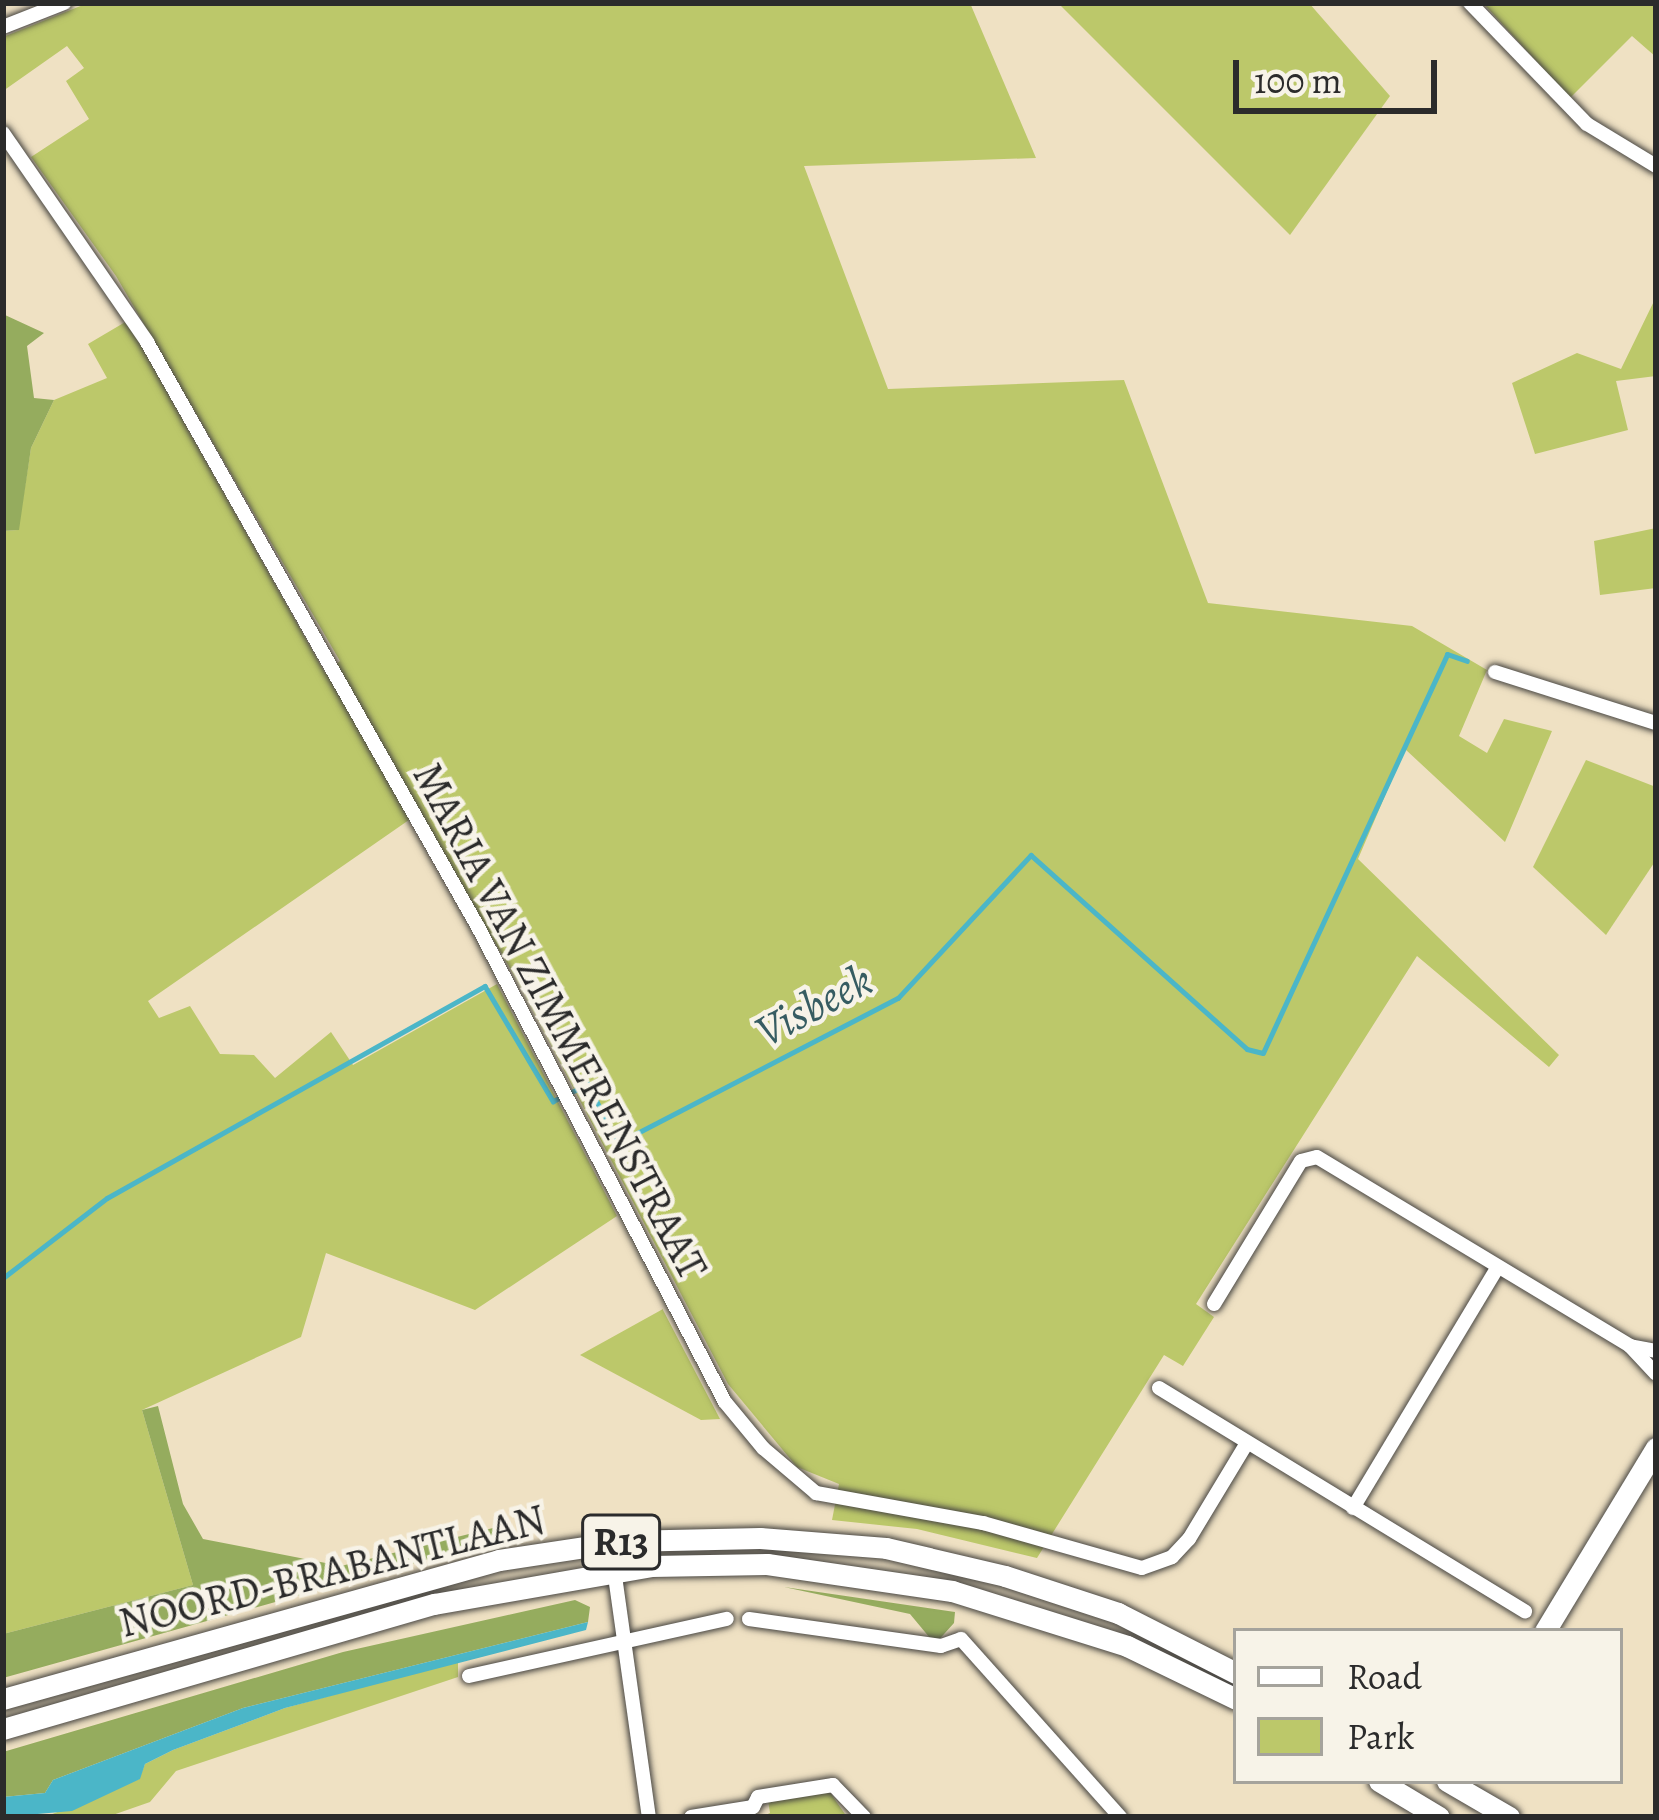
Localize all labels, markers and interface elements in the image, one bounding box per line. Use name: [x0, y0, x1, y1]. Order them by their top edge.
scale bar: [1239, 36, 1443, 110]
text: 100 m: [1254, 56, 1342, 105]
street label: MARIA VAN ZIMMERENSTRAAT: [402, 754, 718, 1288]
water label: Visbeek: [746, 953, 882, 1059]
street label: NOORD-BRABANTLAAN: [114, 1494, 550, 1648]
road number: R13: [579, 1509, 663, 1575]
legend: [1233, 1628, 1623, 1784]
text: Road: [1347, 1652, 1422, 1701]
text: Park: [1347, 1712, 1415, 1761]

